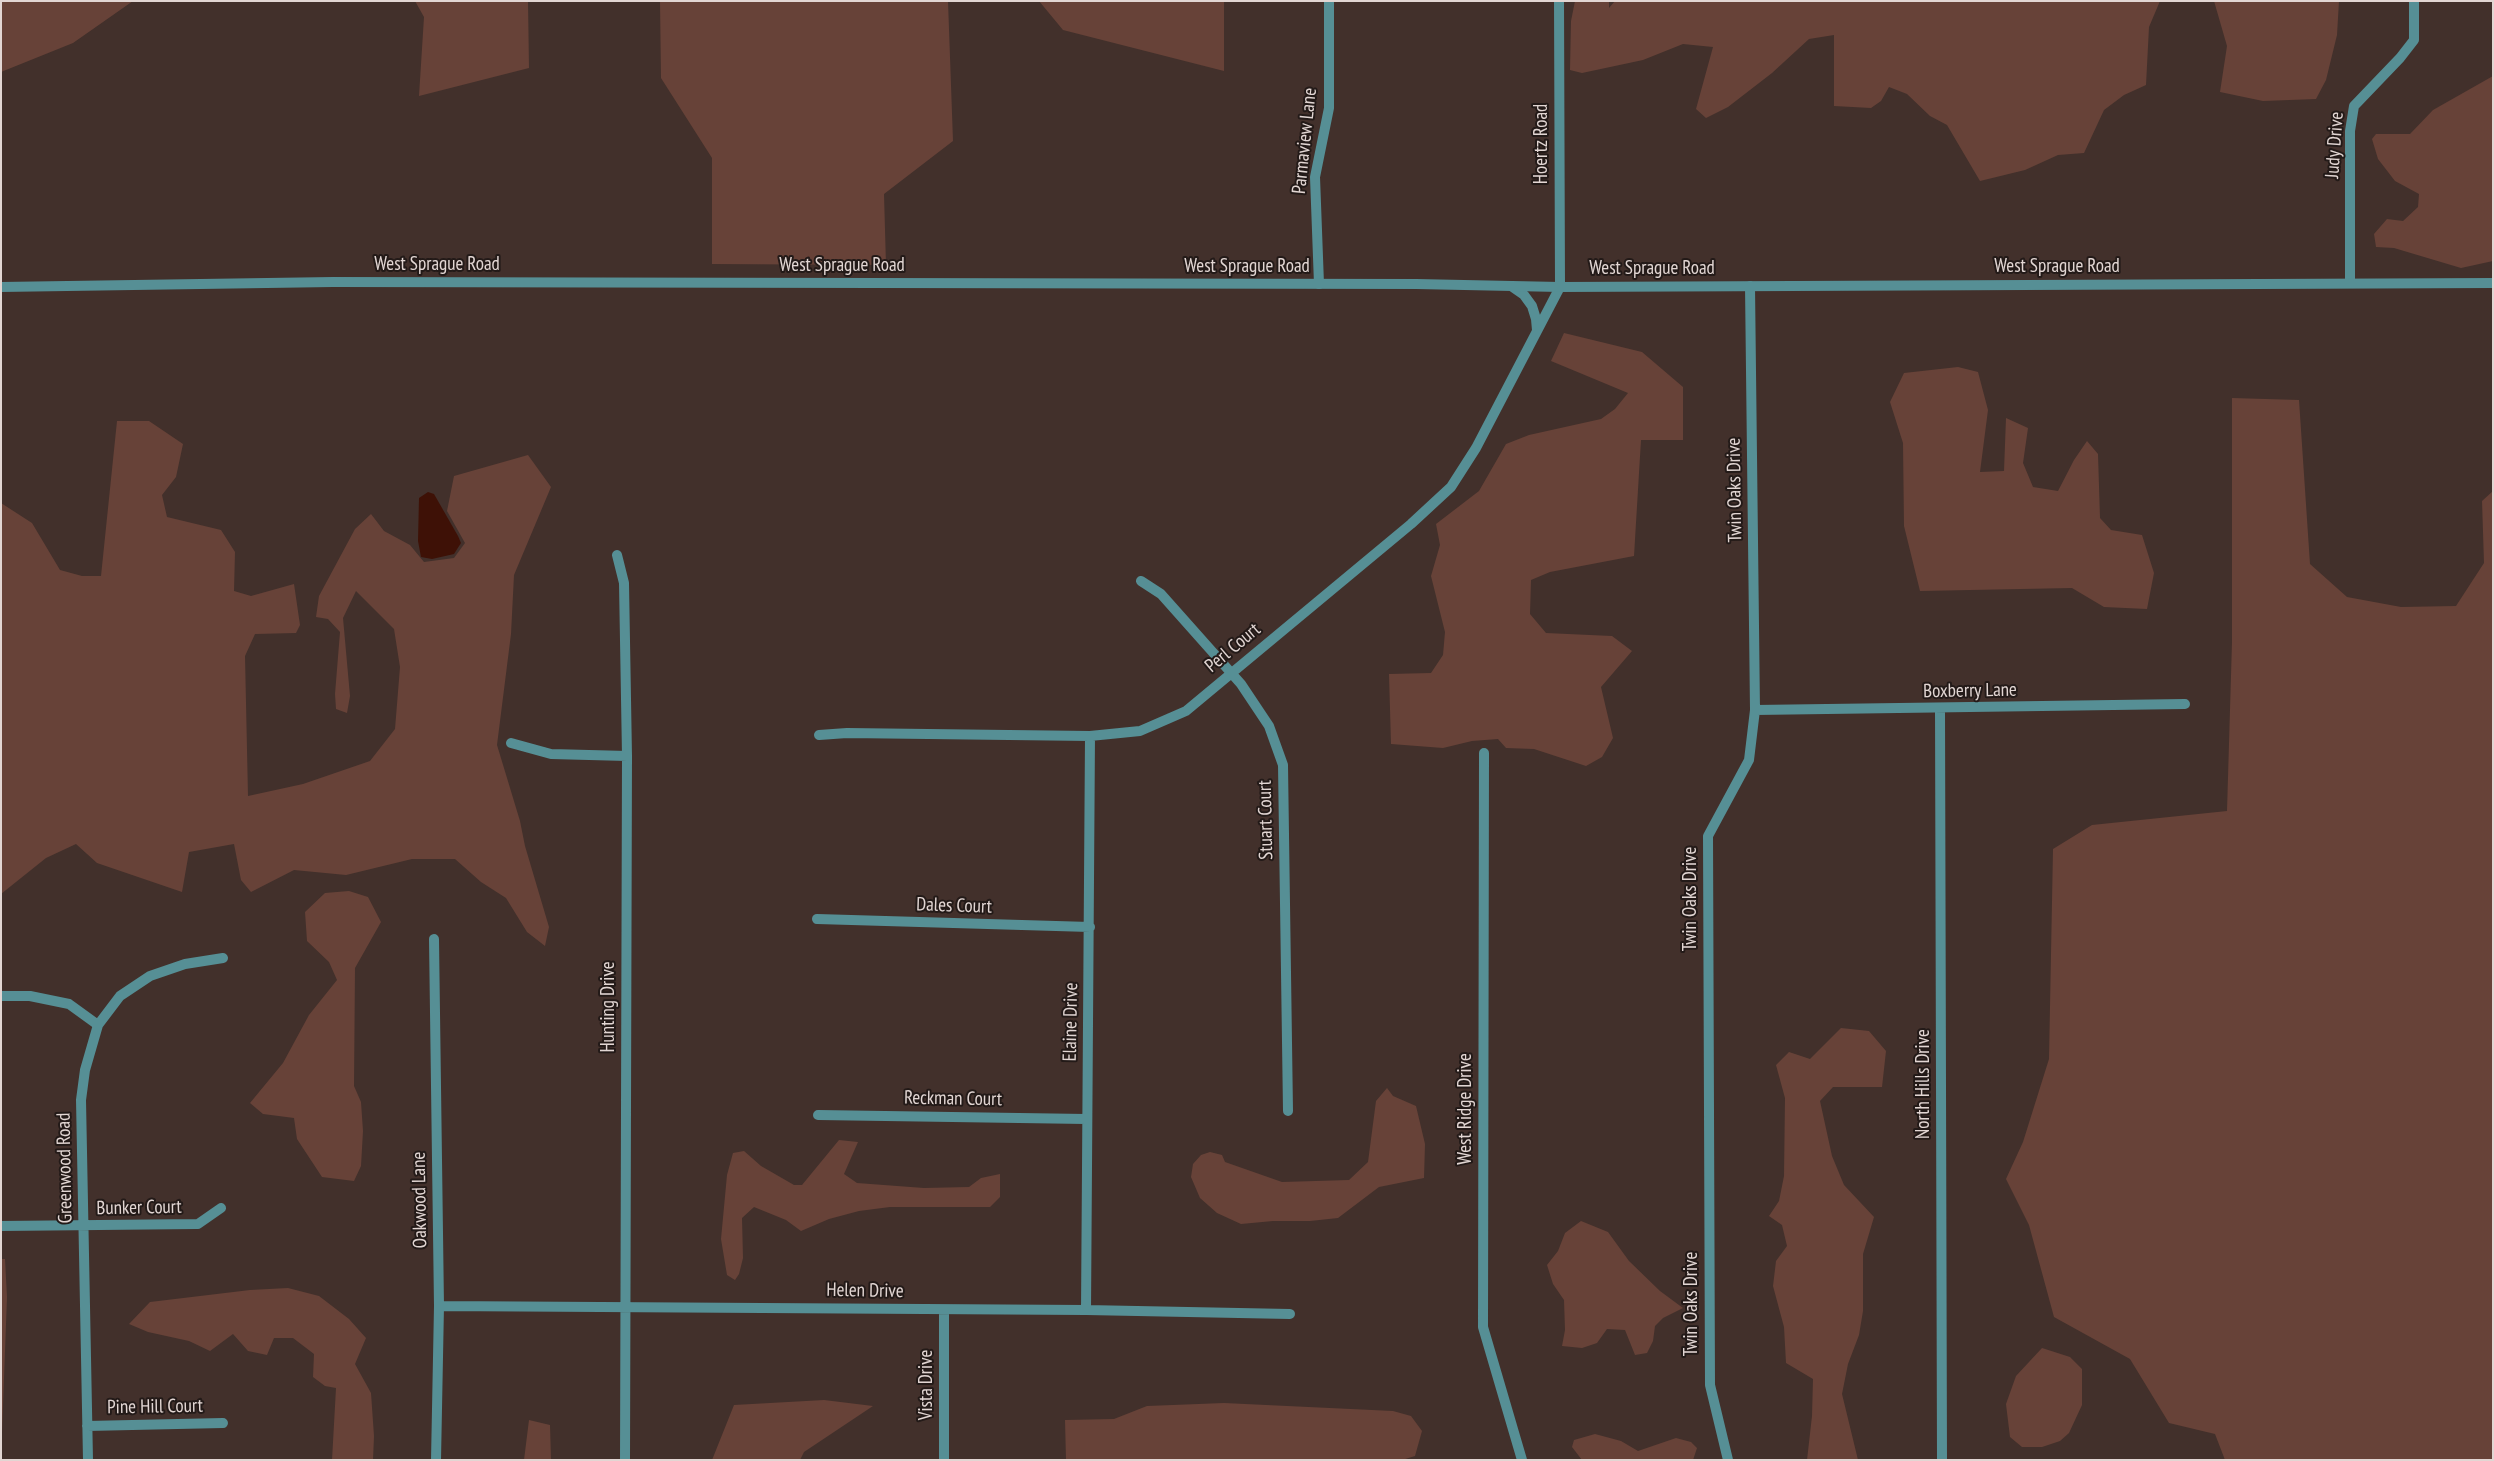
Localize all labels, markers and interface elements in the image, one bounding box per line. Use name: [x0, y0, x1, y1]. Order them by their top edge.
street label: Parmaview Lane: [1288, 87, 1322, 195]
street label: Hoertz Road: [1531, 104, 1553, 184]
street label: Judy Drive: [2321, 111, 2349, 179]
street label: West Sprague Road: [374, 254, 500, 276]
street label: West Sprague Road: [779, 255, 905, 277]
street label: West Sprague Road: [1184, 256, 1310, 278]
street label: West Sprague Road: [1994, 256, 2120, 278]
street label: West Sprague Road: [1589, 258, 1715, 280]
street label: Twin Oaks Drive: [1723, 438, 1747, 542]
street label: Perl Court: [1201, 618, 1265, 678]
street label: Boxberry Lane: [1923, 679, 2017, 703]
street label: Stuart Court: [1254, 780, 1278, 860]
street label: Twin Oaks Drive: [1680, 847, 1702, 951]
street label: Dales Court: [916, 893, 992, 919]
street label: Hunting Drive: [598, 961, 620, 1053]
street label: Elaine Drive: [1059, 982, 1083, 1062]
street label: North Hills Drive: [1913, 1029, 1935, 1139]
street label: West Ridge Drive: [1455, 1053, 1477, 1165]
street label: Reckman Court: [904, 1087, 1002, 1111]
street label: Greenwood Road: [53, 1113, 77, 1223]
street label: Oakwood Lane: [408, 1152, 432, 1248]
street label: Bunker Court: [96, 1196, 182, 1220]
street label: Twin Oaks Drive: [1681, 1252, 1703, 1356]
street label: Helen Drive: [826, 1279, 904, 1303]
street label: Vista Drive: [916, 1350, 938, 1420]
street label: Pine Hill Court: [107, 1395, 203, 1419]

